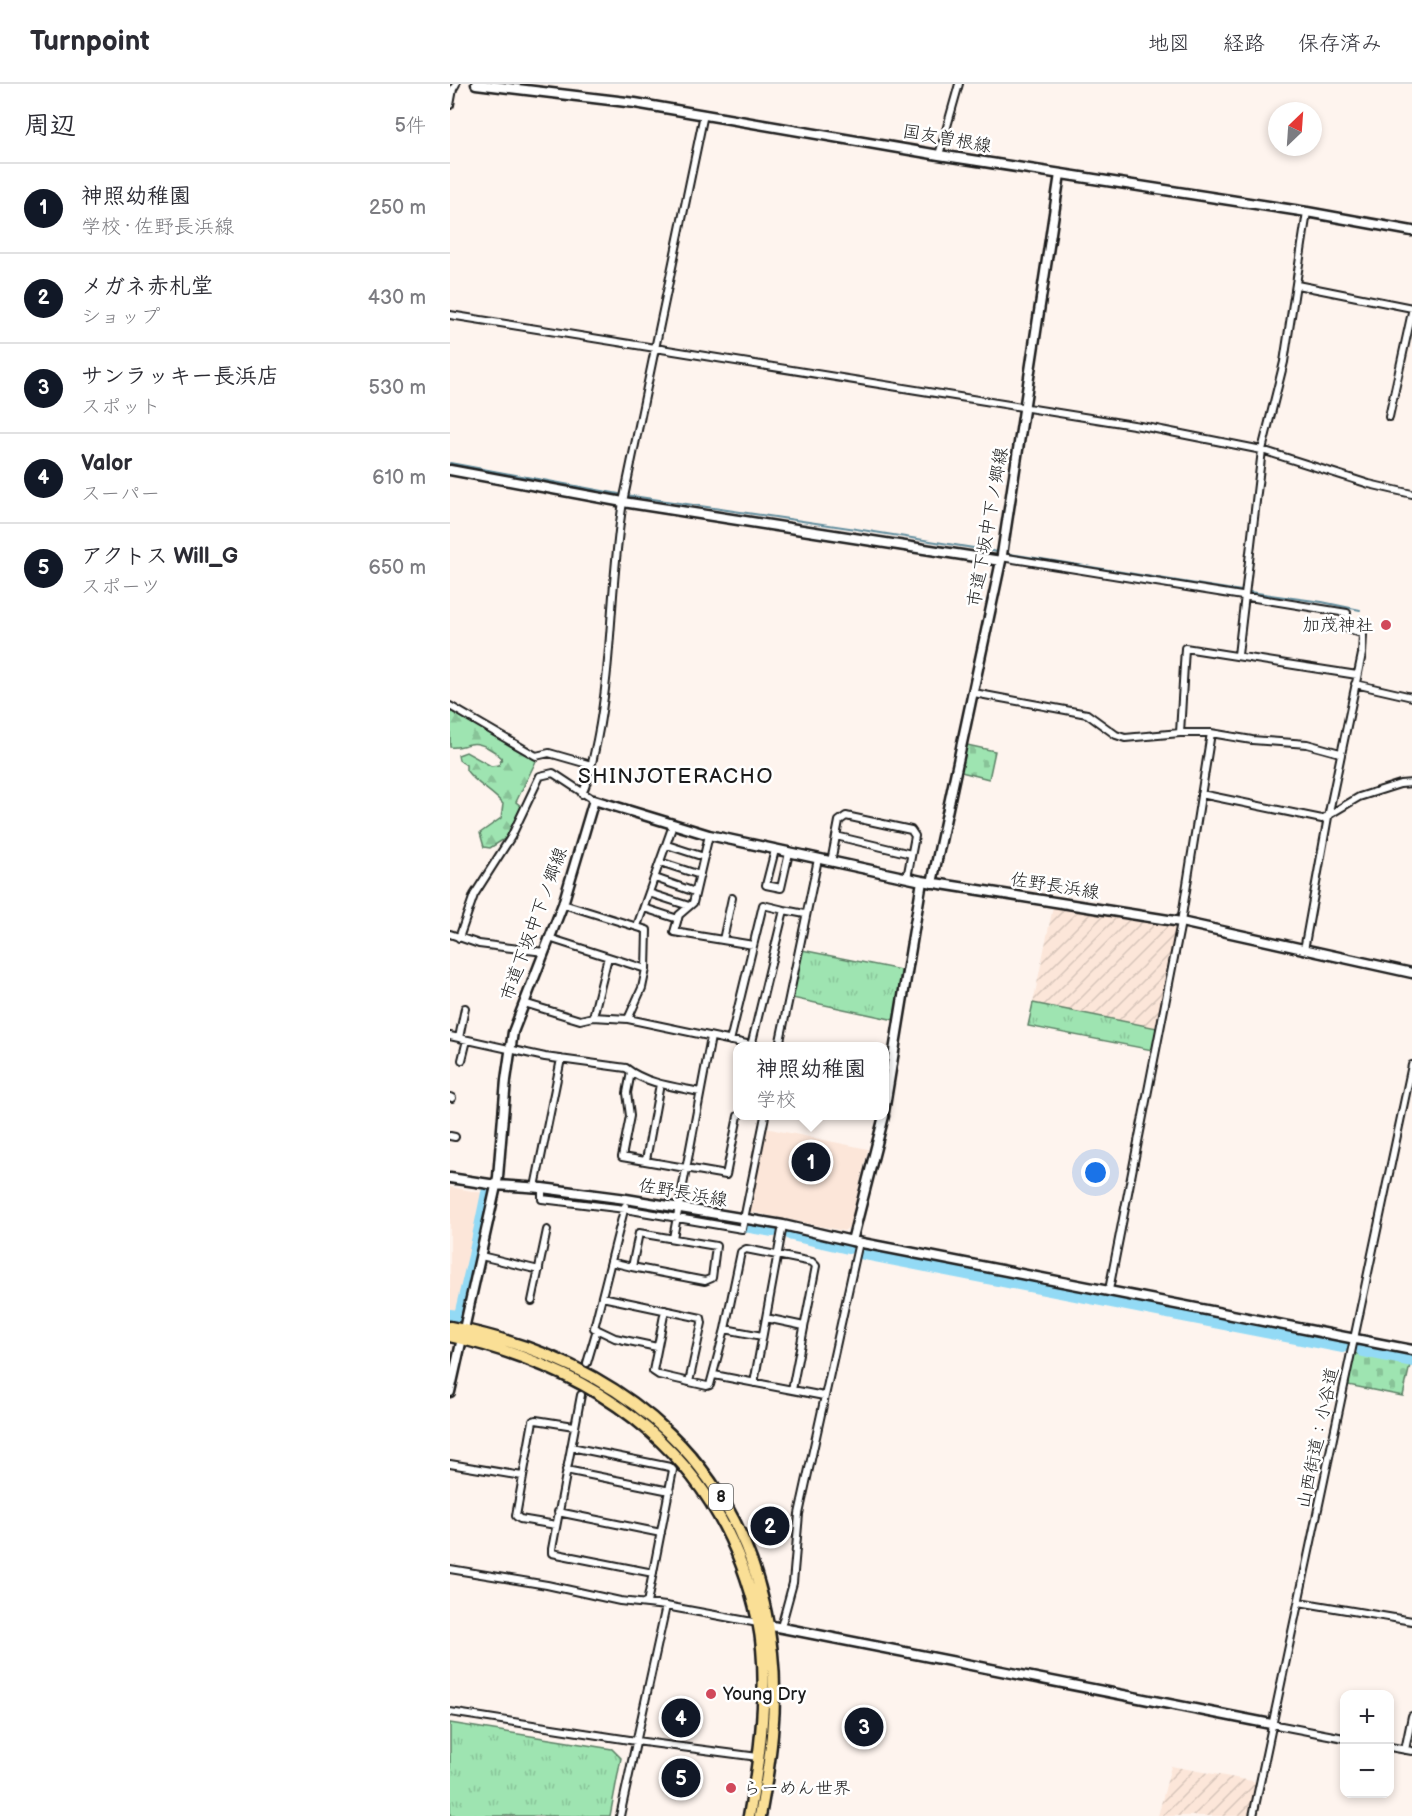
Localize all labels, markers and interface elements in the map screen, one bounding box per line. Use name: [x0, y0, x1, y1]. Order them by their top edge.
text: Turnpoint: [30, 25, 150, 58]
text: 地図: [1148, 31, 1190, 56]
text: 経路: [1223, 31, 1265, 56]
text: 保存済み: [1298, 31, 1382, 56]
north arrow: [1268, 102, 1322, 156]
text: 周辺: [24, 111, 76, 142]
text: 5件: [395, 114, 426, 138]
street label: 国友曽根線: [901, 121, 993, 157]
text: 神照幼稚園: [81, 183, 191, 210]
text: 1: [39, 196, 48, 220]
text: 250 m: [369, 196, 426, 220]
text: 学校 · 佐野長浜線: [81, 215, 234, 239]
text: メガネ赤札堂: [81, 273, 213, 300]
text: 2: [38, 286, 49, 310]
text: 430 m: [368, 286, 426, 310]
text: ショップ: [81, 305, 160, 329]
text: サンラッキー長浜店: [81, 363, 279, 390]
text: 3: [38, 376, 49, 400]
text: 530 m: [369, 376, 426, 400]
text: スポット: [81, 395, 161, 419]
street label: 市道下坂中下ノ郷線: [964, 445, 1012, 609]
text: Valor: [81, 450, 132, 477]
text: 4: [38, 466, 49, 490]
text: 610 m: [372, 466, 426, 490]
text: スーパー: [81, 482, 160, 506]
text: アクトス Will_G: [81, 543, 238, 570]
text: 5: [38, 556, 49, 580]
text: 650 m: [369, 556, 426, 580]
text: スポーツ: [81, 575, 161, 599]
place label: 加茂神社: [1302, 615, 1374, 636]
marker: 加茂神社: [1379, 618, 1393, 632]
district label: SHINJOTERACHO: [578, 764, 774, 789]
street label: 市道下坂中下ノ郷線: [496, 844, 572, 1004]
street label: 佐野長浜線: [1009, 869, 1101, 903]
popup: [733, 1042, 889, 1120]
text: 神照幼稚園: [756, 1056, 866, 1083]
text: 学校: [756, 1088, 796, 1112]
pin: 1: [792, 1140, 830, 1184]
your location: [1081, 1158, 1110, 1187]
street label: 佐野長浜線: [637, 1175, 729, 1211]
street label: 山西街道：小谷道: [1293, 1365, 1343, 1511]
road number: 8: [709, 1484, 733, 1510]
pin: 2: [750, 1504, 790, 1548]
place label: Young Dry: [722, 1684, 807, 1705]
marker: Young Dry: [704, 1687, 718, 1701]
map controls: [1340, 1690, 1394, 1798]
button: +: [1340, 1690, 1394, 1744]
pin: 4: [662, 1696, 700, 1740]
pin: 3: [844, 1704, 884, 1750]
button: −: [1340, 1744, 1394, 1798]
pin: 5: [662, 1756, 700, 1800]
place label: らーめん世界: [743, 1778, 851, 1799]
marker: らーめん世界: [724, 1781, 738, 1795]

